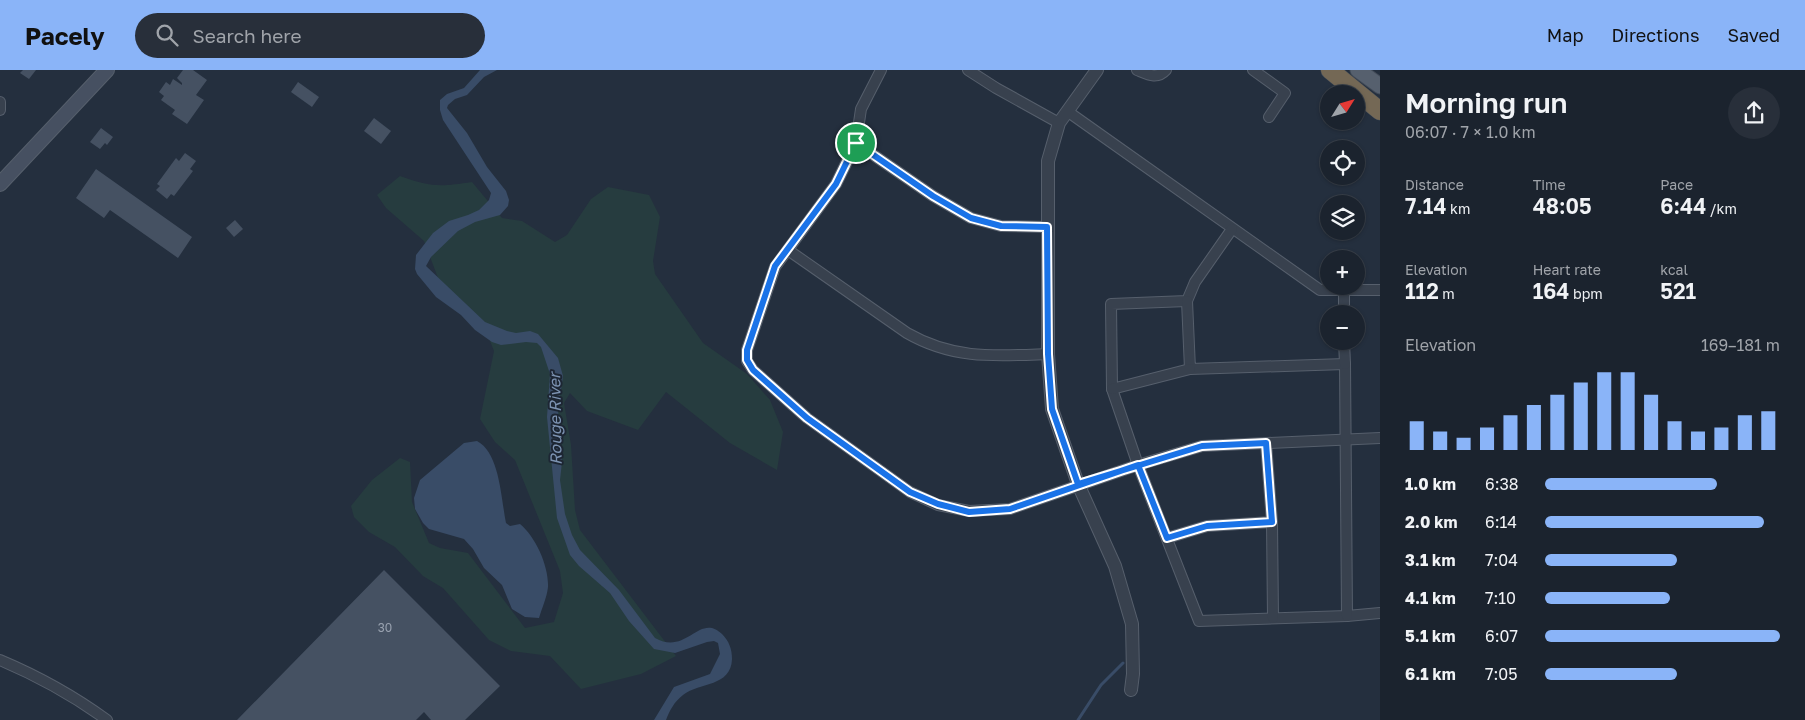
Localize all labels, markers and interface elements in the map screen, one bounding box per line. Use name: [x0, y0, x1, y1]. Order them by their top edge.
search box: [135, 13, 485, 58]
text: Pacely: [25, 21, 105, 50]
icon: search: [153, 21, 181, 49]
text: Search here: [193, 24, 301, 47]
text: Map: [1547, 24, 1583, 46]
text: Directions: [1611, 24, 1699, 46]
text: Saved: [1727, 24, 1780, 46]
north arrow: [1320, 85, 1365, 130]
map controls: [1320, 85, 1365, 350]
text: Morning run: [1405, 86, 1568, 119]
button: share: [1728, 87, 1780, 139]
pin: [835, 122, 877, 164]
text: 06:07 · 7 × 1.0 km: [1405, 122, 1536, 142]
icon: arrive: [842, 129, 870, 157]
button: locate: [1320, 140, 1365, 185]
text: Distance: [1405, 176, 1464, 193]
text: Time: [1533, 176, 1566, 193]
text: Pace: [1660, 176, 1693, 193]
text: 7.14: [1405, 193, 1447, 219]
text: 48:05: [1533, 193, 1592, 219]
text: 6:44: [1660, 193, 1706, 219]
button: layers: [1320, 195, 1365, 240]
text: km: [1447, 200, 1470, 217]
text: /km: [1706, 200, 1737, 217]
button: +: [1320, 250, 1365, 295]
text: Elevation: [1405, 261, 1467, 278]
text: Heart rate: [1533, 261, 1601, 278]
text: kcal: [1660, 261, 1688, 278]
text: 112: [1405, 278, 1439, 304]
text: 164: [1533, 278, 1570, 304]
text: 521: [1660, 278, 1696, 304]
text: m: [1439, 285, 1455, 302]
text: bpm: [1570, 285, 1603, 302]
button: −: [1320, 305, 1365, 350]
text: Elevation: [1405, 335, 1476, 355]
text: 169–181 m: [1701, 335, 1780, 355]
water label: Rouge River: [544, 370, 566, 465]
text: 1.0 km: [1405, 474, 1456, 494]
text: 6:38: [1485, 474, 1519, 494]
text: 2.0 km: [1405, 512, 1458, 532]
text: 6:14: [1485, 512, 1517, 532]
text: 3.1 km: [1405, 550, 1455, 570]
text: 7:04: [1485, 550, 1518, 570]
text: 4.1 km: [1405, 588, 1456, 608]
text: 7:10: [1485, 588, 1516, 608]
house number: 30: [378, 620, 392, 635]
text: 5.1 km: [1405, 626, 1455, 646]
text: 6:07: [1485, 626, 1518, 646]
text: 6.1 km: [1405, 664, 1456, 684]
text: 7:05: [1485, 664, 1517, 684]

